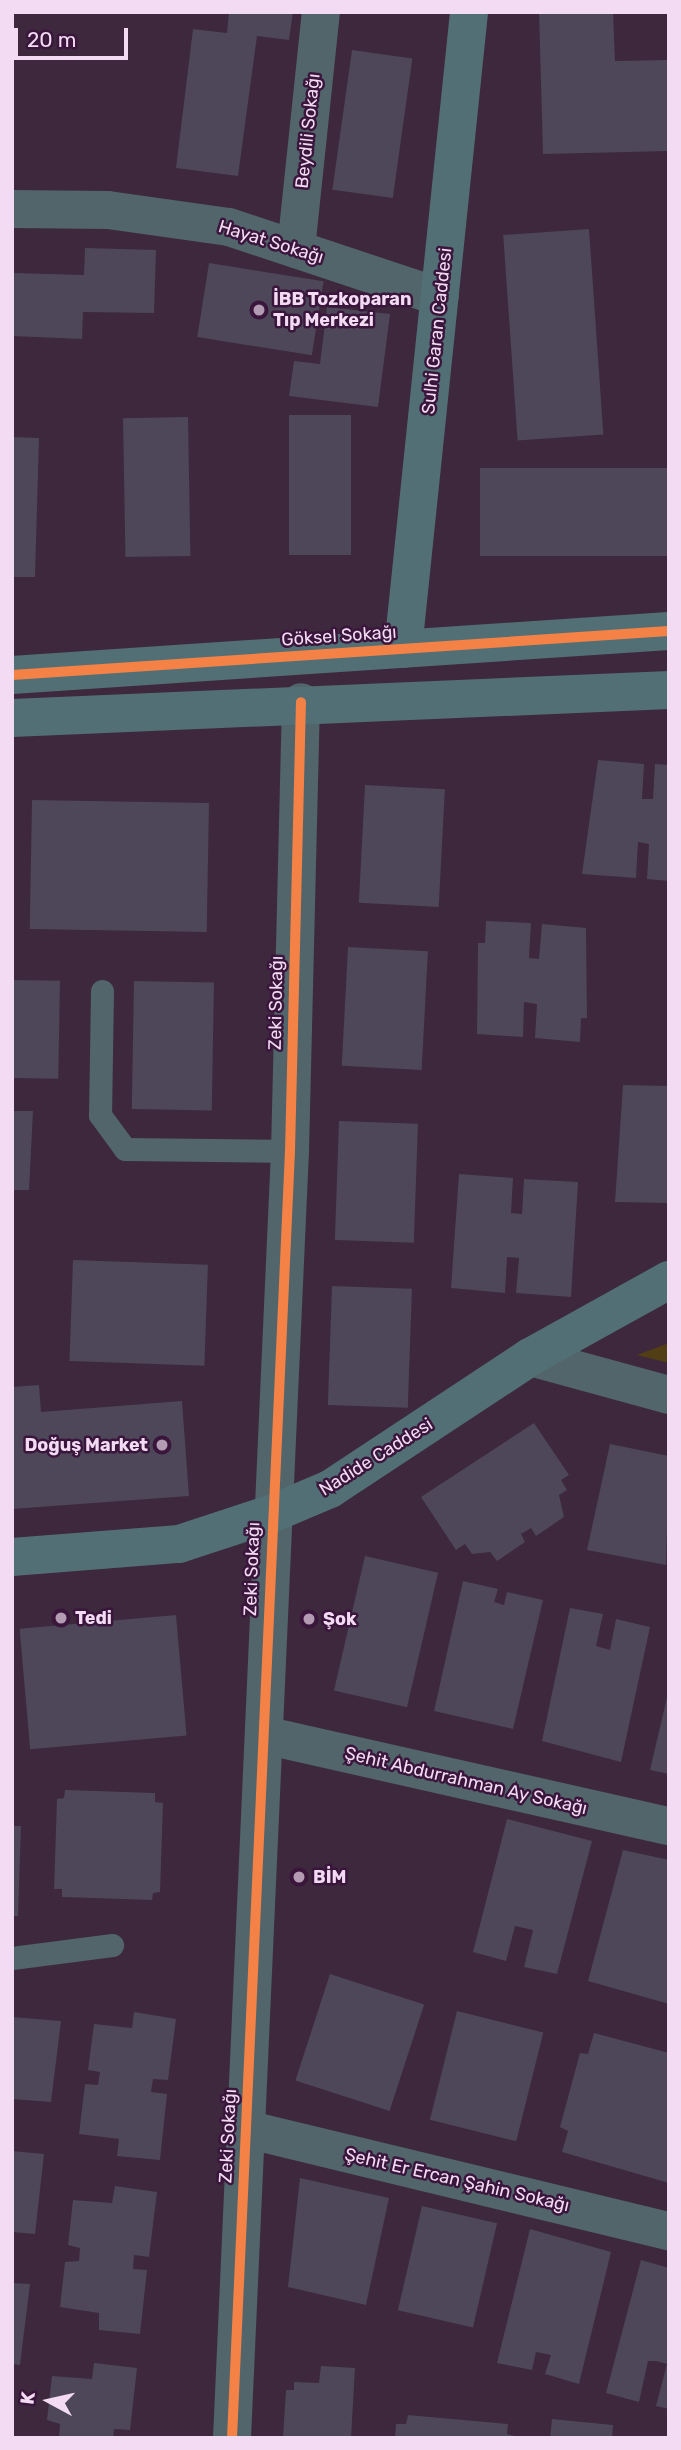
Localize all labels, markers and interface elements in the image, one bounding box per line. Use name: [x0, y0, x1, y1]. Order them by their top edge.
scale bar: [18, 14, 131, 58]
text: 20 m: [27, 27, 76, 52]
street label: Beydili Sokağı: [291, 73, 325, 189]
street label: Hayat Sokağı: [216, 216, 326, 268]
street label: Sulhi Garan Caddesi: [418, 247, 456, 415]
place label: İBB Tozkoparan Tıp Merkezi: [273, 289, 412, 332]
marker: İBB Tozkoparan Tıp Merkezi: [251, 302, 267, 318]
street label: Göksel Sokağı: [281, 621, 397, 651]
street label: Zeki Sokağı: [264, 956, 288, 1050]
street label: Nadide Caddesi: [315, 1413, 437, 1501]
place label: Doğuş Market: [24, 1434, 148, 1456]
marker: Doğuş Market: [154, 1437, 170, 1453]
street label: Zeki Sokağı: [240, 1521, 264, 1617]
place label: Tedi: [75, 1607, 112, 1629]
place label: Şok: [323, 1608, 356, 1630]
marker: Tedi: [53, 1610, 69, 1626]
marker: Şok: [301, 1611, 317, 1627]
street label: Şehit Abdurrahman Ay Sokağı: [342, 1742, 590, 1820]
place label: BİM: [313, 1866, 346, 1888]
marker: BİM: [291, 1869, 307, 1885]
street label: Zeki Sokağı: [215, 2088, 241, 2184]
street label: Şehit Er Ercan Şahin Sokağı: [342, 2144, 572, 2216]
north arrow: [14, 2366, 84, 2436]
text: K: [15, 2390, 40, 2406]

